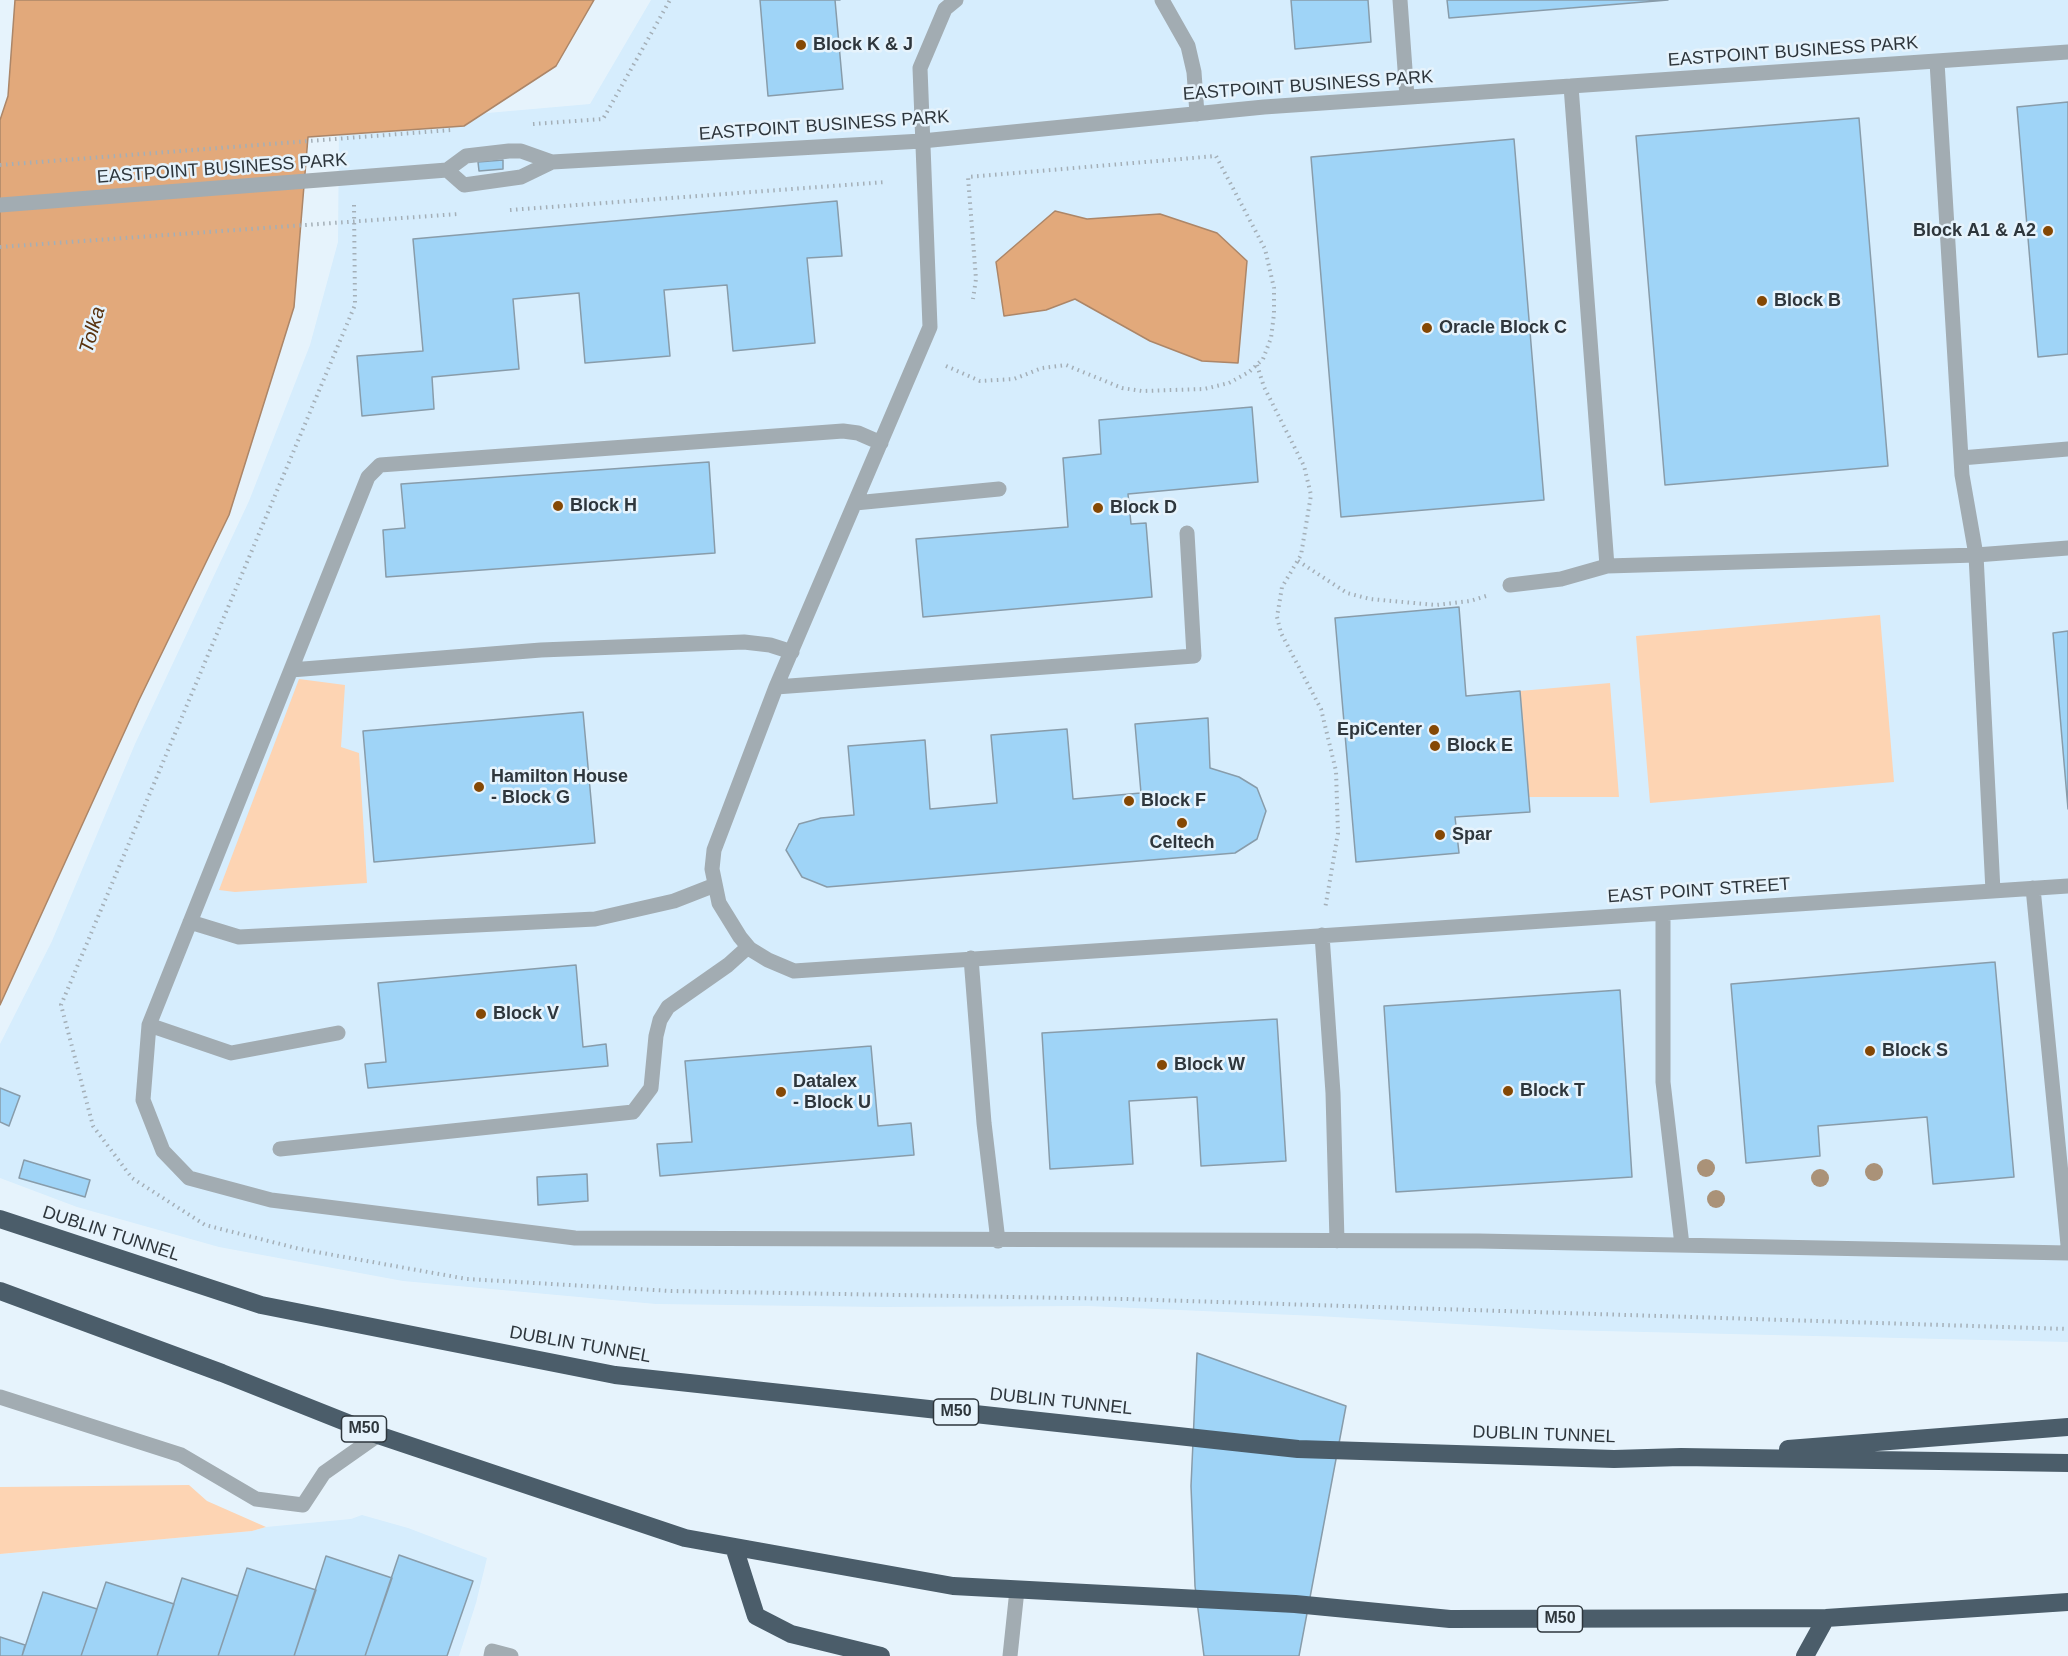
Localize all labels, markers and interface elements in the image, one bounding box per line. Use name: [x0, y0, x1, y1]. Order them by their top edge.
street label: EASTPOINT BUSINESS PARK: [1667, 32, 1919, 72]
place label: Block K & J: [813, 34, 913, 56]
marker: Block K & J: [794, 38, 808, 52]
street label: EASTPOINT BUSINESS PARK: [1182, 66, 1434, 106]
street label: EASTPOINT BUSINESS PARK: [698, 106, 950, 146]
street label: EASTPOINT BUSINESS PARK: [96, 149, 348, 189]
place label: Block A1 & A2: [1913, 220, 2036, 242]
marker: Block A1 & A2: [2041, 224, 2055, 238]
place label: Block B: [1774, 290, 1841, 312]
marker: Block B: [1755, 294, 1769, 308]
water label: Tolka: [75, 304, 111, 356]
place label: Oracle Block C: [1439, 317, 1567, 339]
marker: Oracle Block C: [1420, 321, 1434, 335]
place label: Block H: [570, 495, 637, 517]
place label: Block D: [1110, 497, 1177, 519]
marker: Block H: [551, 499, 565, 513]
marker: Block D: [1091, 501, 1105, 515]
place label: EpiCenter: [1337, 719, 1422, 741]
marker: EpiCenter: [1427, 723, 1441, 737]
place label: Block E: [1447, 735, 1513, 757]
marker: Block E: [1428, 739, 1442, 753]
place label: Hamilton House - Block G: [491, 766, 628, 808]
marker: Hamilton House - Block G: [472, 780, 486, 794]
place label: Block F: [1141, 790, 1206, 812]
marker: Block F: [1122, 794, 1136, 808]
marker: Celtech: [1175, 816, 1189, 830]
place label: Spar: [1452, 824, 1492, 846]
marker: Spar: [1433, 828, 1447, 842]
place label: Celtech: [1149, 832, 1215, 854]
street label: EAST POINT STREET: [1607, 874, 1791, 908]
place label: Block V: [493, 1003, 559, 1025]
marker: Block V: [474, 1007, 488, 1021]
place label: Block S: [1882, 1040, 1948, 1062]
marker: Block S: [1863, 1044, 1877, 1058]
place label: Block W: [1174, 1054, 1245, 1076]
marker: Block W: [1155, 1058, 1169, 1072]
place label: Datalex - Block U: [793, 1071, 871, 1114]
place label: Block T: [1520, 1080, 1585, 1102]
marker: Block T: [1501, 1084, 1515, 1098]
marker: Datalex - Block U: [774, 1085, 788, 1099]
street label: DUBLIN TUNNEL: [40, 1202, 182, 1266]
street label: DUBLIN TUNNEL: [508, 1322, 652, 1368]
street label: DUBLIN TUNNEL: [989, 1384, 1133, 1420]
road number: M50: [934, 1399, 978, 1425]
road number: M50: [342, 1416, 386, 1442]
street label: DUBLIN TUNNEL: [1472, 1422, 1616, 1448]
road number: M50: [1538, 1606, 1582, 1632]

